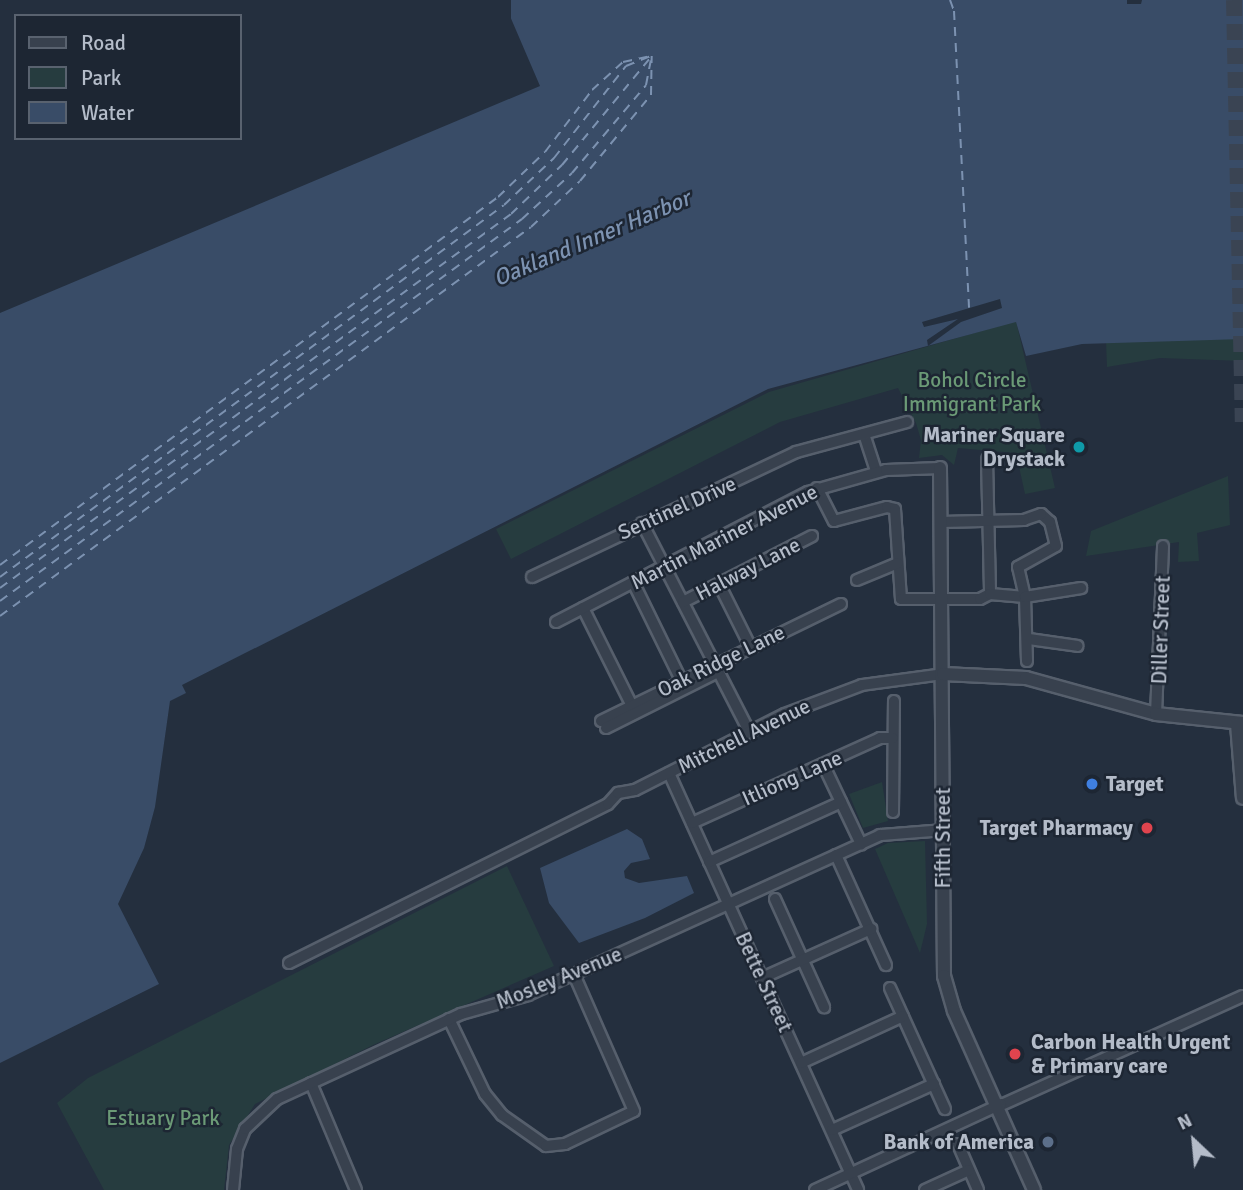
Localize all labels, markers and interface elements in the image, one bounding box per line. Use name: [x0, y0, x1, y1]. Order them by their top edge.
legend: [14, 14, 242, 140]
text: Road: [81, 30, 126, 56]
text: Park: [81, 65, 121, 91]
text: Water: [81, 100, 134, 126]
water label: Oakland Inner Harbor: [489, 185, 695, 293]
park label: Bohol Circle Immigrant Park: [903, 367, 1041, 417]
place label: Mariner Square Drystack: [923, 422, 1065, 472]
marker: Mariner Square Drystack: [1071, 439, 1087, 455]
street label: Sentinel Drive: [614, 471, 740, 545]
street label: Martin Mariner Avenue: [626, 479, 822, 595]
street label: Halway Lane: [692, 532, 804, 606]
street label: Diller Street: [1147, 575, 1175, 685]
street label: Oak Ridge Lane: [653, 619, 789, 703]
street label: Mitchell Avenue: [674, 693, 814, 779]
street label: Itliong Lane: [738, 745, 846, 811]
place label: Target: [1106, 771, 1164, 797]
marker: Target: [1084, 776, 1100, 792]
street label: Fifth Street: [930, 787, 956, 889]
place label: Target Pharmacy: [980, 815, 1133, 841]
marker: Target Pharmacy: [1139, 820, 1155, 836]
street label: Bette Street: [730, 928, 798, 1036]
street label: Mosley Avenue: [492, 941, 626, 1015]
place label: Carbon Health Urgent & Primary care: [1031, 1029, 1230, 1079]
marker: Carbon Health Urgent & Primary care: [1005, 1044, 1025, 1064]
park label: Estuary Park: [106, 1105, 220, 1131]
north arrow: [1159, 1106, 1229, 1176]
text: N: [1174, 1108, 1196, 1136]
place label: Bank of America: [884, 1129, 1034, 1155]
marker: Bank of America: [1040, 1134, 1056, 1150]

